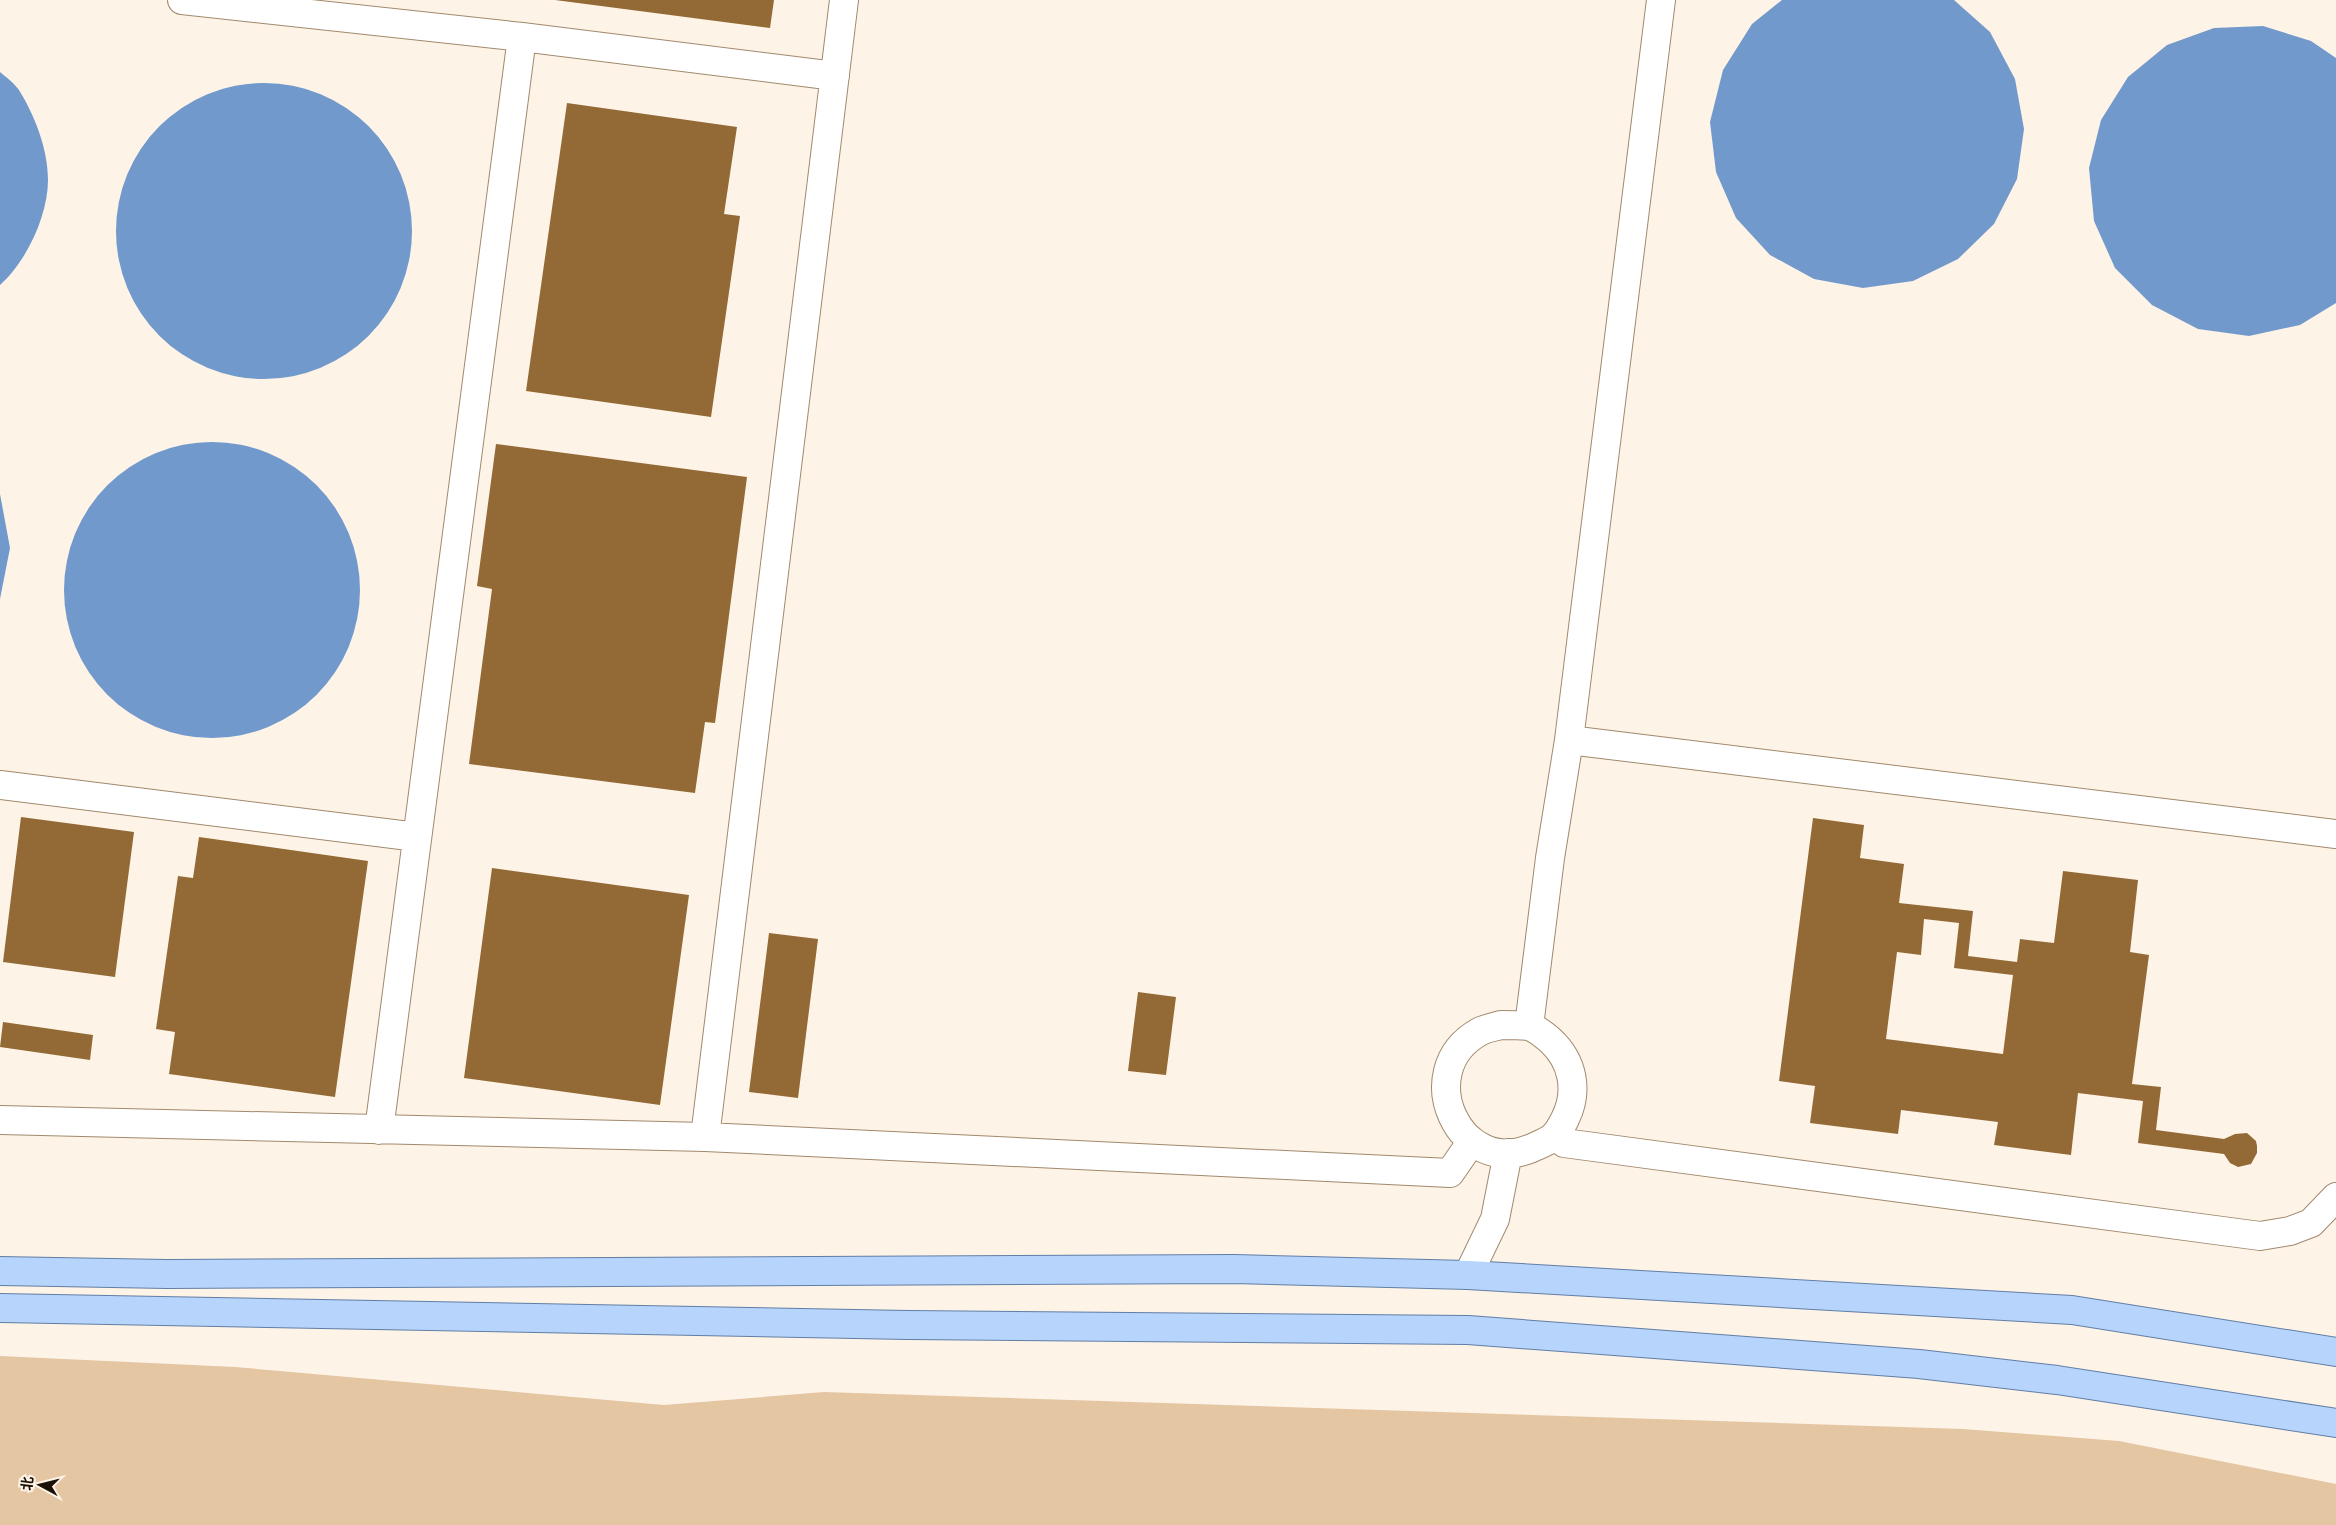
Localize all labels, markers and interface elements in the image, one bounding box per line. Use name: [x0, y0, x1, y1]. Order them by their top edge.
north arrow: [15, 1460, 65, 1510]
text: 北: [17, 1475, 39, 1492]

